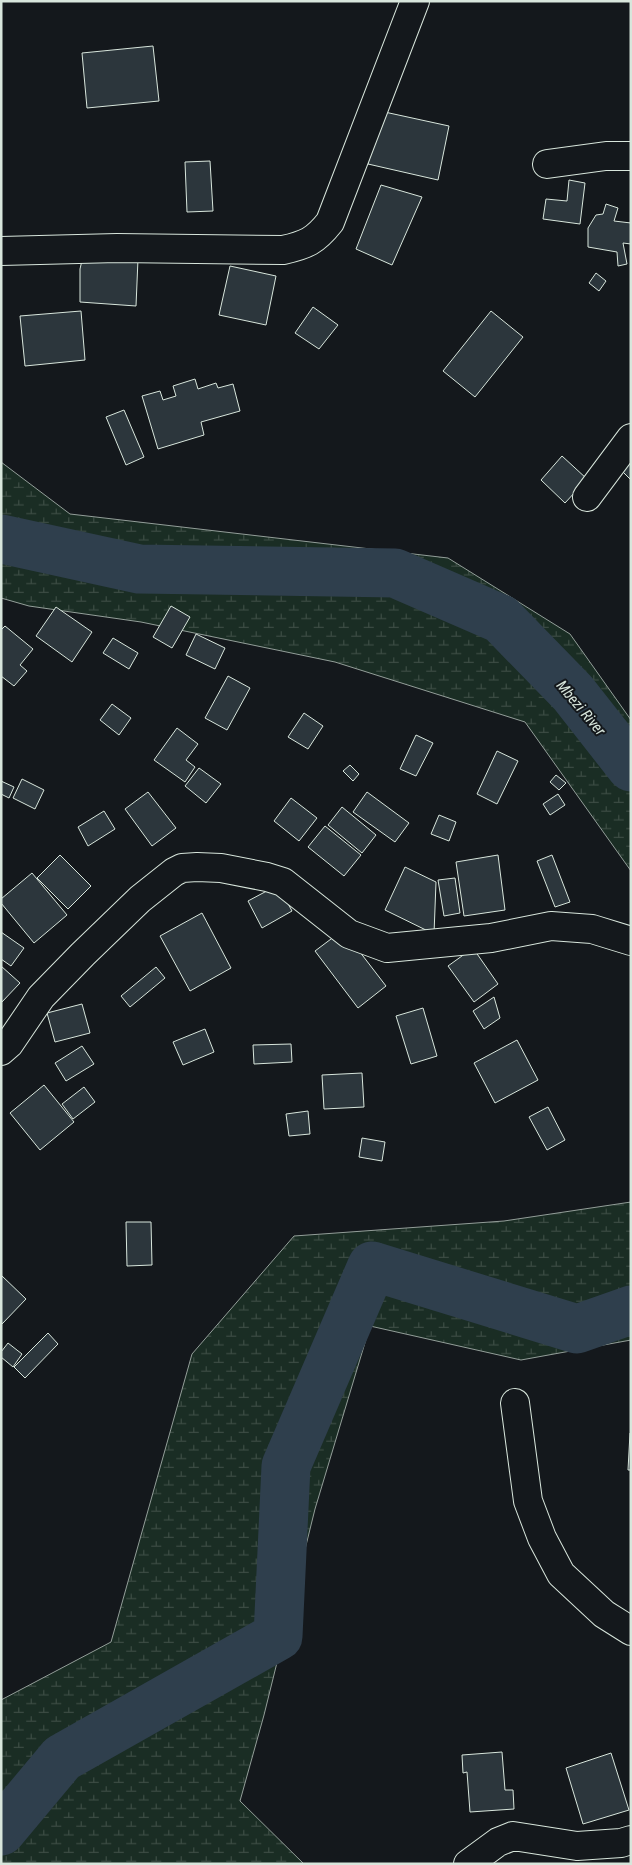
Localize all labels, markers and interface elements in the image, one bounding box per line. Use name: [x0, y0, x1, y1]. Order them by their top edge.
water label: Mbezi River: [553, 677, 610, 740]

